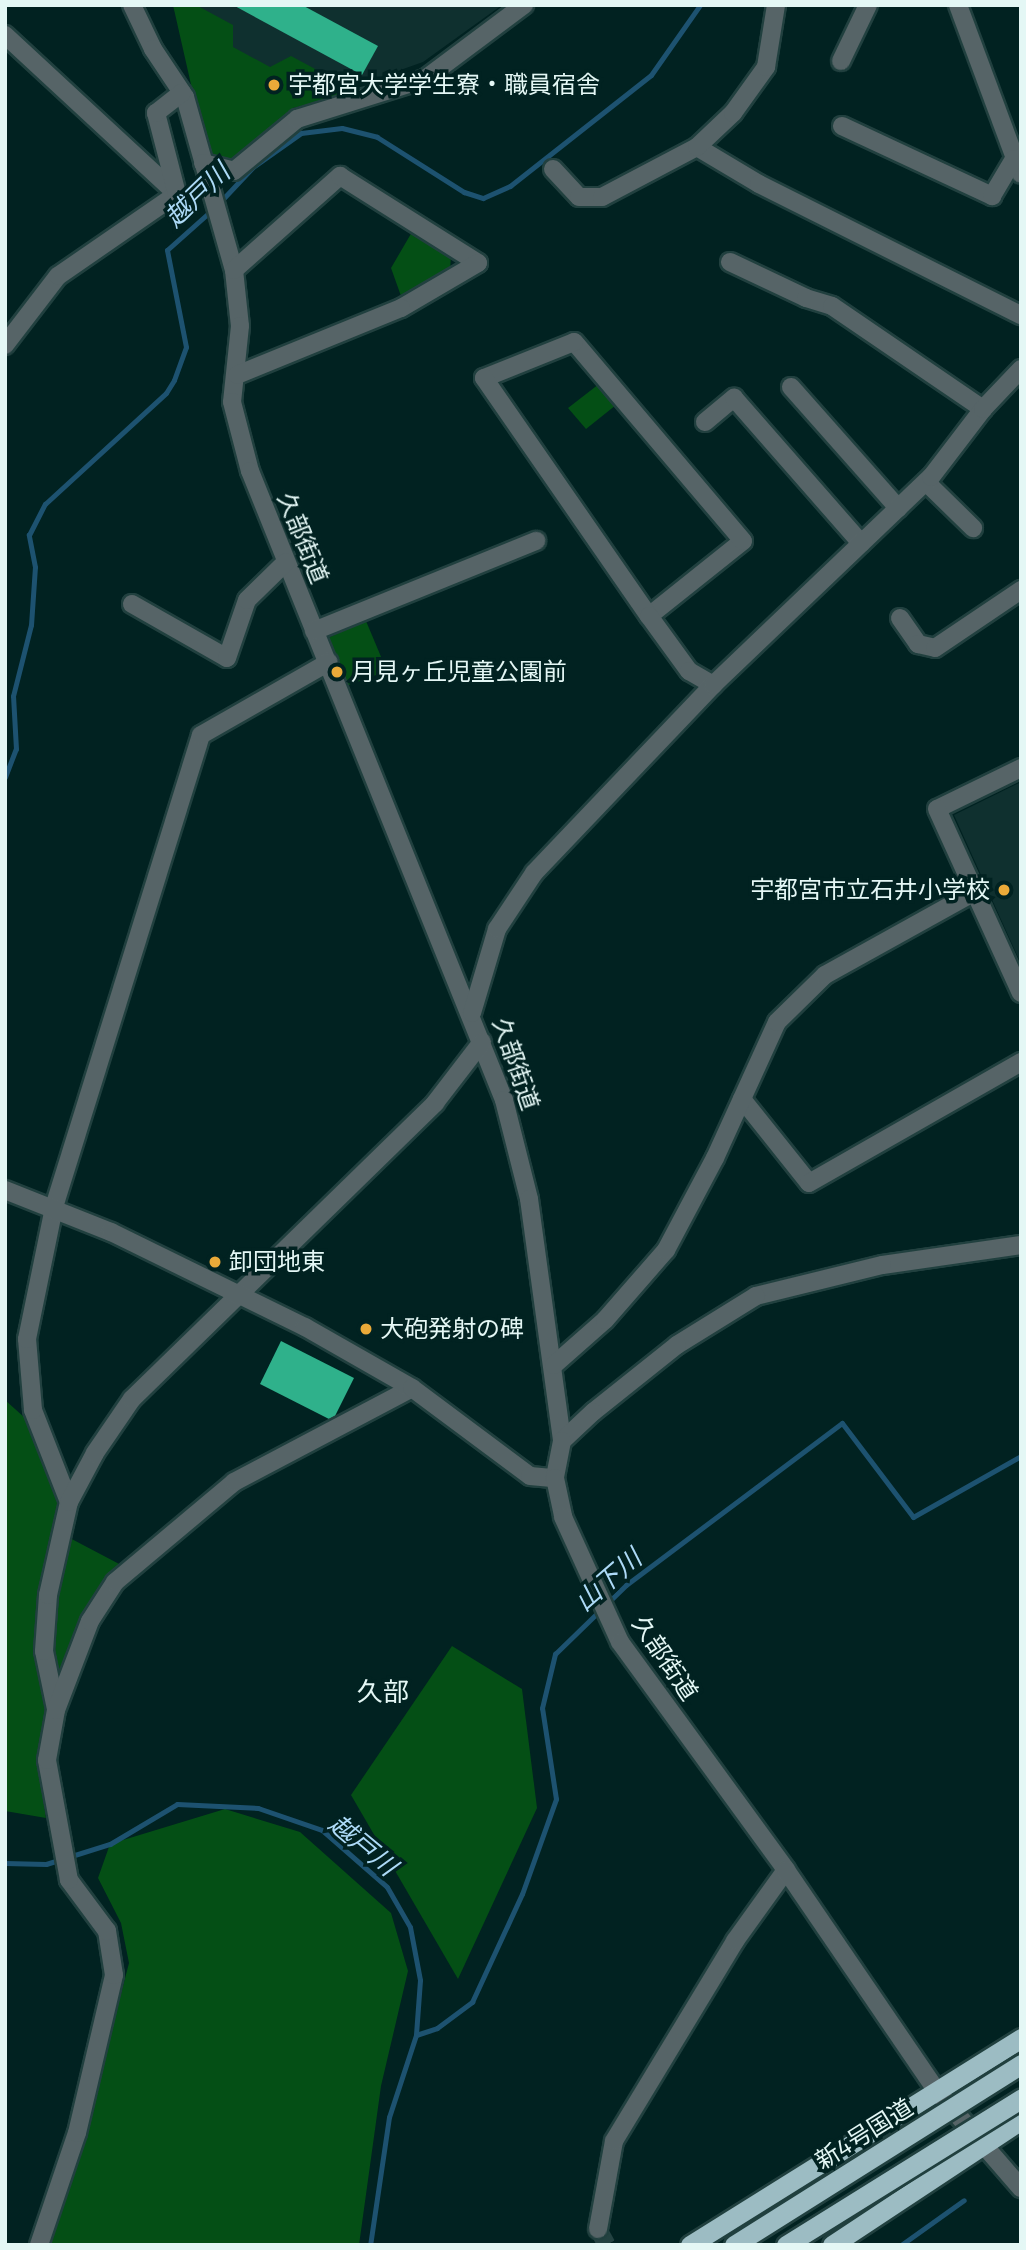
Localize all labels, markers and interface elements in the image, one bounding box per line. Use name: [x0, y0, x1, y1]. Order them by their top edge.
place label: 宇都宮大学学生寮・職員宿舎: [288, 71, 600, 99]
marker: 宇都宮大学学生寮・職員宿舎: [266, 77, 282, 93]
water label: 越戸川: [158, 157, 236, 233]
street label: 久部街道: [272, 488, 334, 588]
place label: 月見ヶ丘児童公園前: [351, 658, 567, 686]
marker: 月見ヶ丘児童公園前: [329, 664, 345, 680]
place label: 宇都宮市立石井小学校: [750, 876, 990, 904]
marker: 宇都宮市立石井小学校: [996, 882, 1012, 898]
street label: 久部街道: [487, 1014, 545, 1114]
place label: 卸団地東: [229, 1248, 325, 1276]
marker: 卸団地東: [207, 1254, 223, 1270]
place label: 大砲発射の碑: [380, 1315, 524, 1343]
marker: 大砲発射の碑: [358, 1321, 374, 1337]
water label: 山下川: [568, 1543, 648, 1617]
street label: 久部街道: [626, 1610, 704, 1706]
district label: 久部: [357, 1676, 409, 1708]
water label: 越戸川: [323, 1808, 403, 1882]
street label: 新4号国道: [810, 2093, 918, 2175]

